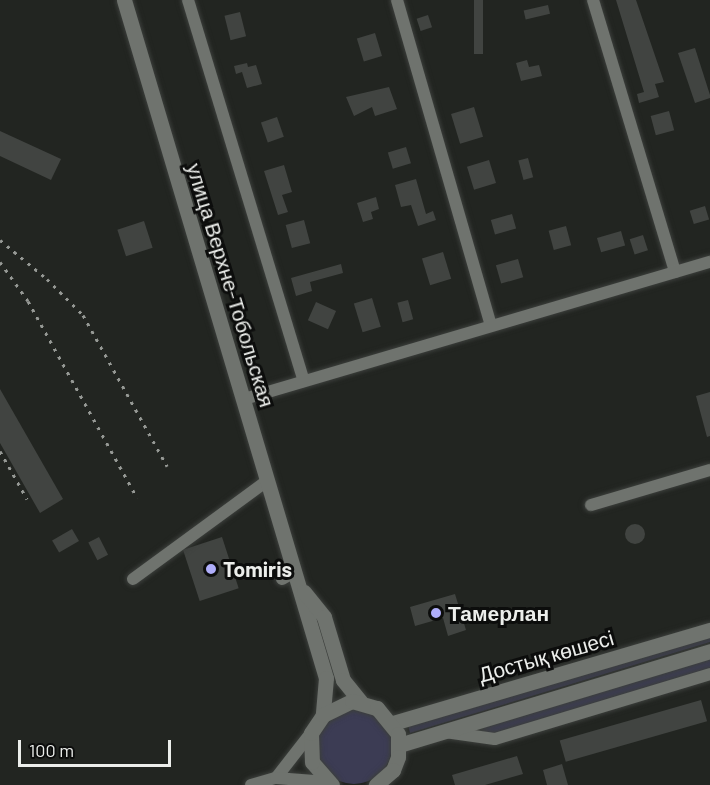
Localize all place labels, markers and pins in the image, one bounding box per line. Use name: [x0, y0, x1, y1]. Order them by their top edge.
place label: Tomiris: [223, 556, 292, 582]
marker: Tomiris: [204, 562, 218, 576]
place label: Тамерлан: [448, 600, 549, 626]
marker: Тамерлан: [429, 606, 443, 620]

